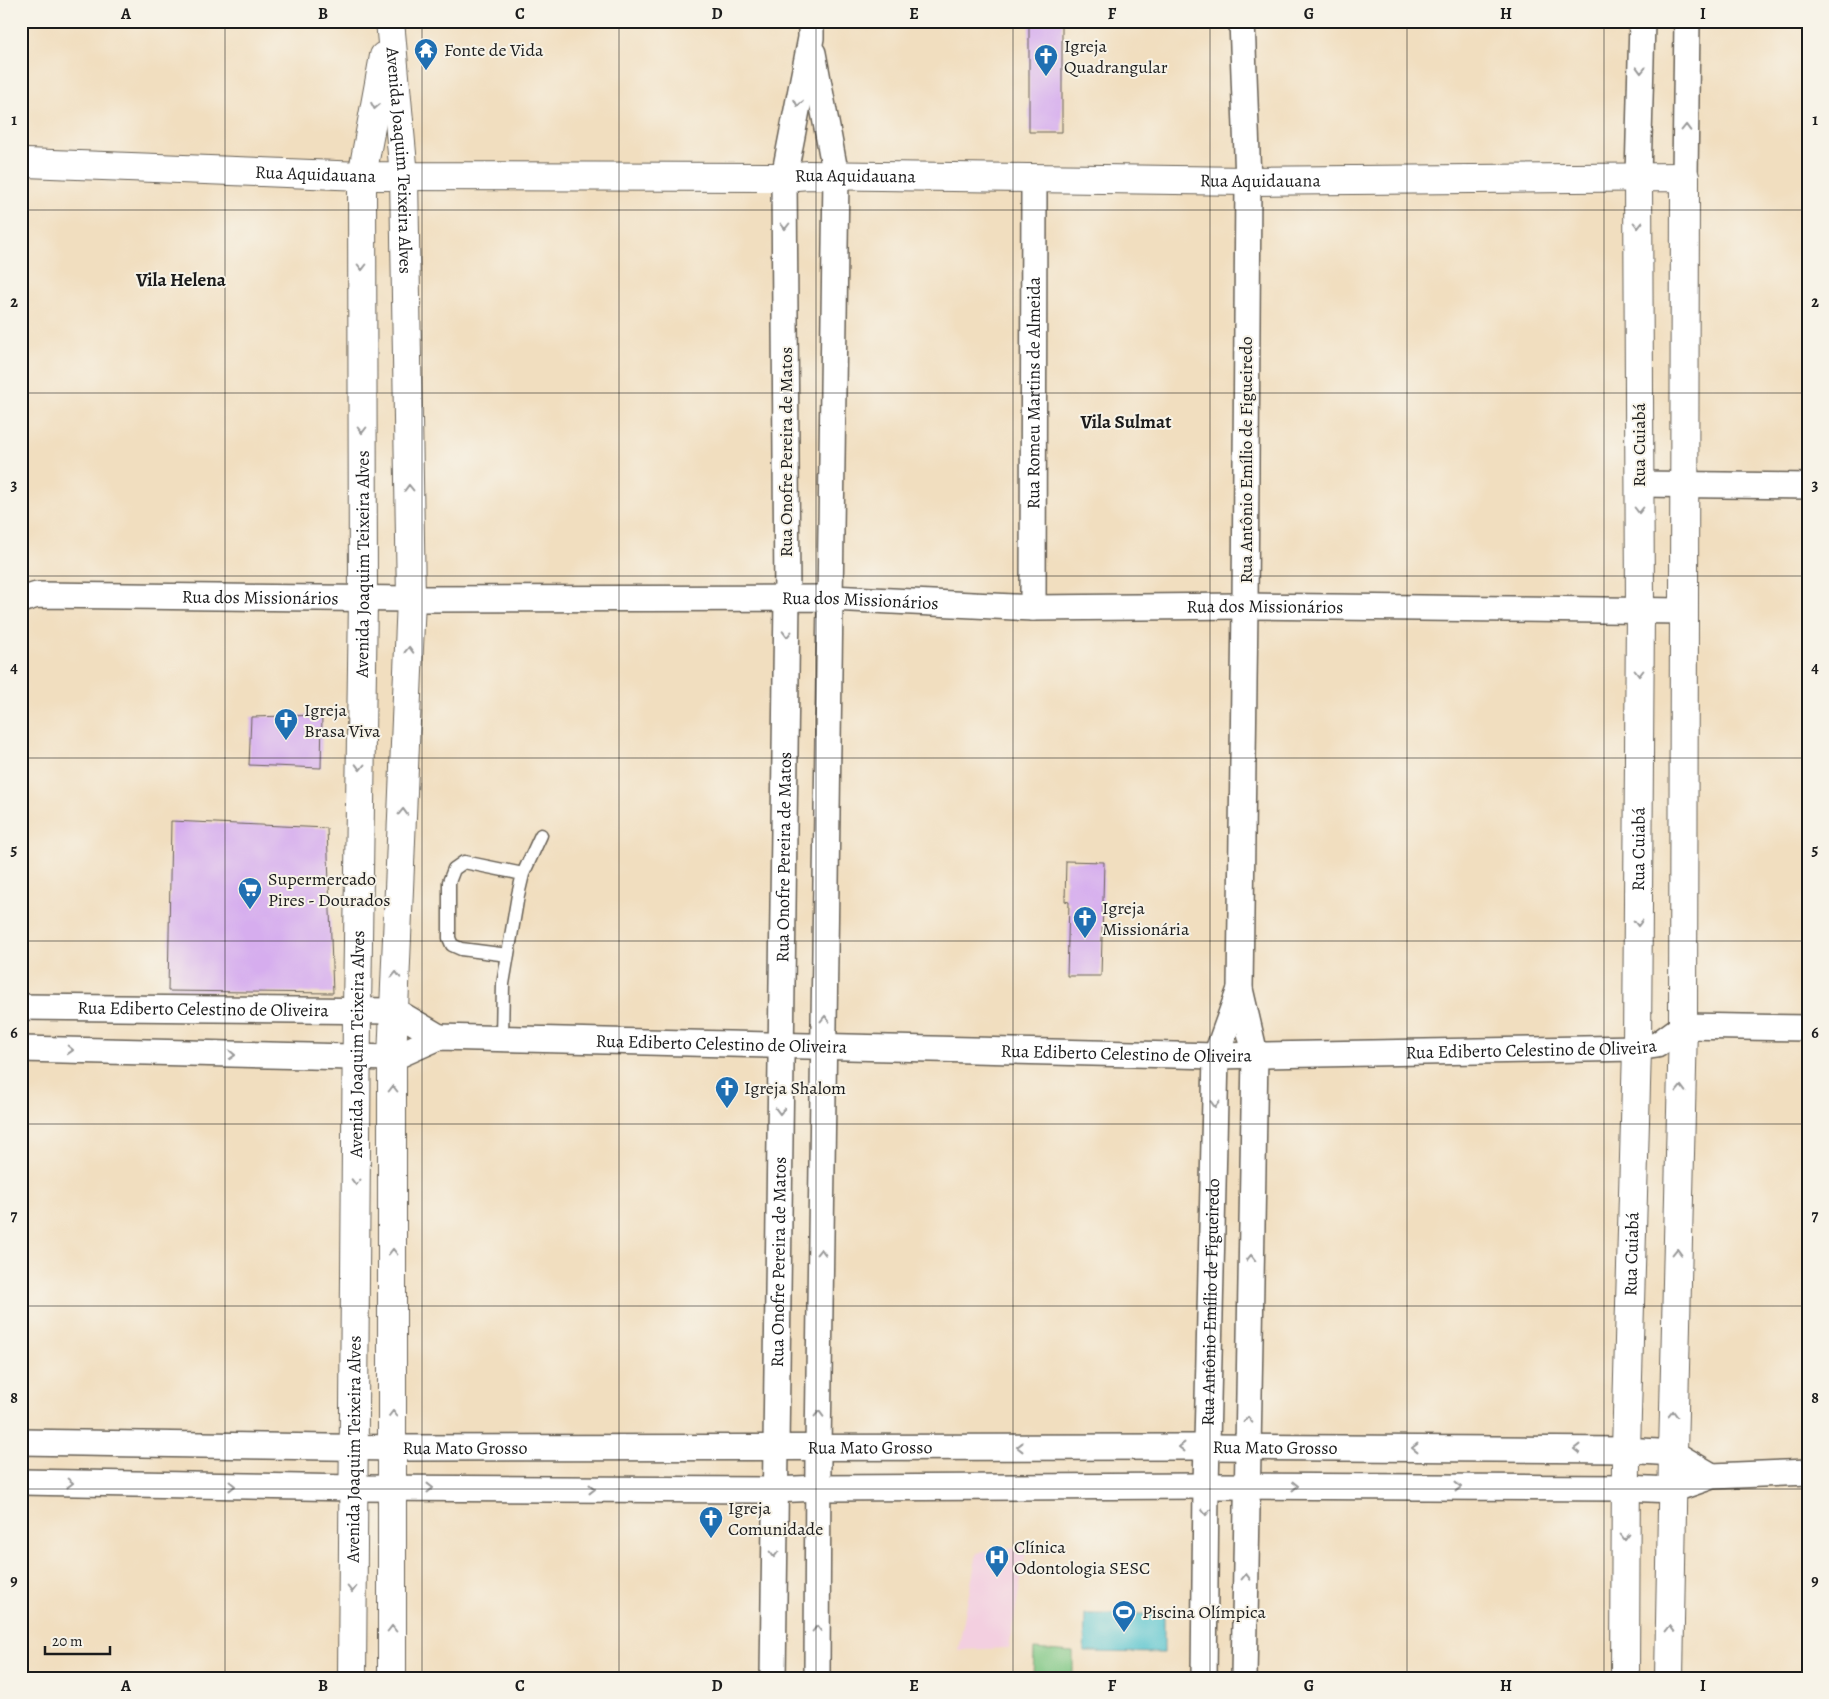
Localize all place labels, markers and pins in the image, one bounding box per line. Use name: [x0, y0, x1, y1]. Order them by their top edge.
place label: Igreja Quadrangular: [1064, 34, 1168, 79]
temple icon: Fonte de Vida: [413, 37, 439, 71]
place label: Fonte de Vida: [444, 38, 544, 62]
church icon: Igreja Quadrangular: [1033, 43, 1059, 77]
place label: Igreja Brasa Viva: [304, 698, 381, 743]
church icon: Igreja Brasa Viva: [273, 707, 299, 741]
place label: Supermercado Pires - Dourados: [268, 867, 390, 912]
supermarket icon: Supermercado Pires - Dourados: [237, 876, 263, 910]
place label: Igreja Missionária: [1102, 896, 1190, 941]
church icon: Igreja Missionária: [1072, 905, 1098, 939]
church icon: Igreja Shalom: [714, 1075, 740, 1109]
place label: Igreja Shalom: [744, 1076, 846, 1100]
place label: Igreja Comunidade: [728, 1496, 823, 1541]
church icon: Igreja Comunidade: [698, 1505, 724, 1539]
place label: Clínica Odontologia SESC: [1014, 1535, 1150, 1580]
hospital icon: Clínica Odontologia SESC: [984, 1544, 1010, 1578]
sports icon: Piscina Olímpica: [1111, 1599, 1137, 1633]
place label: Piscina Olímpica: [1142, 1600, 1267, 1624]

